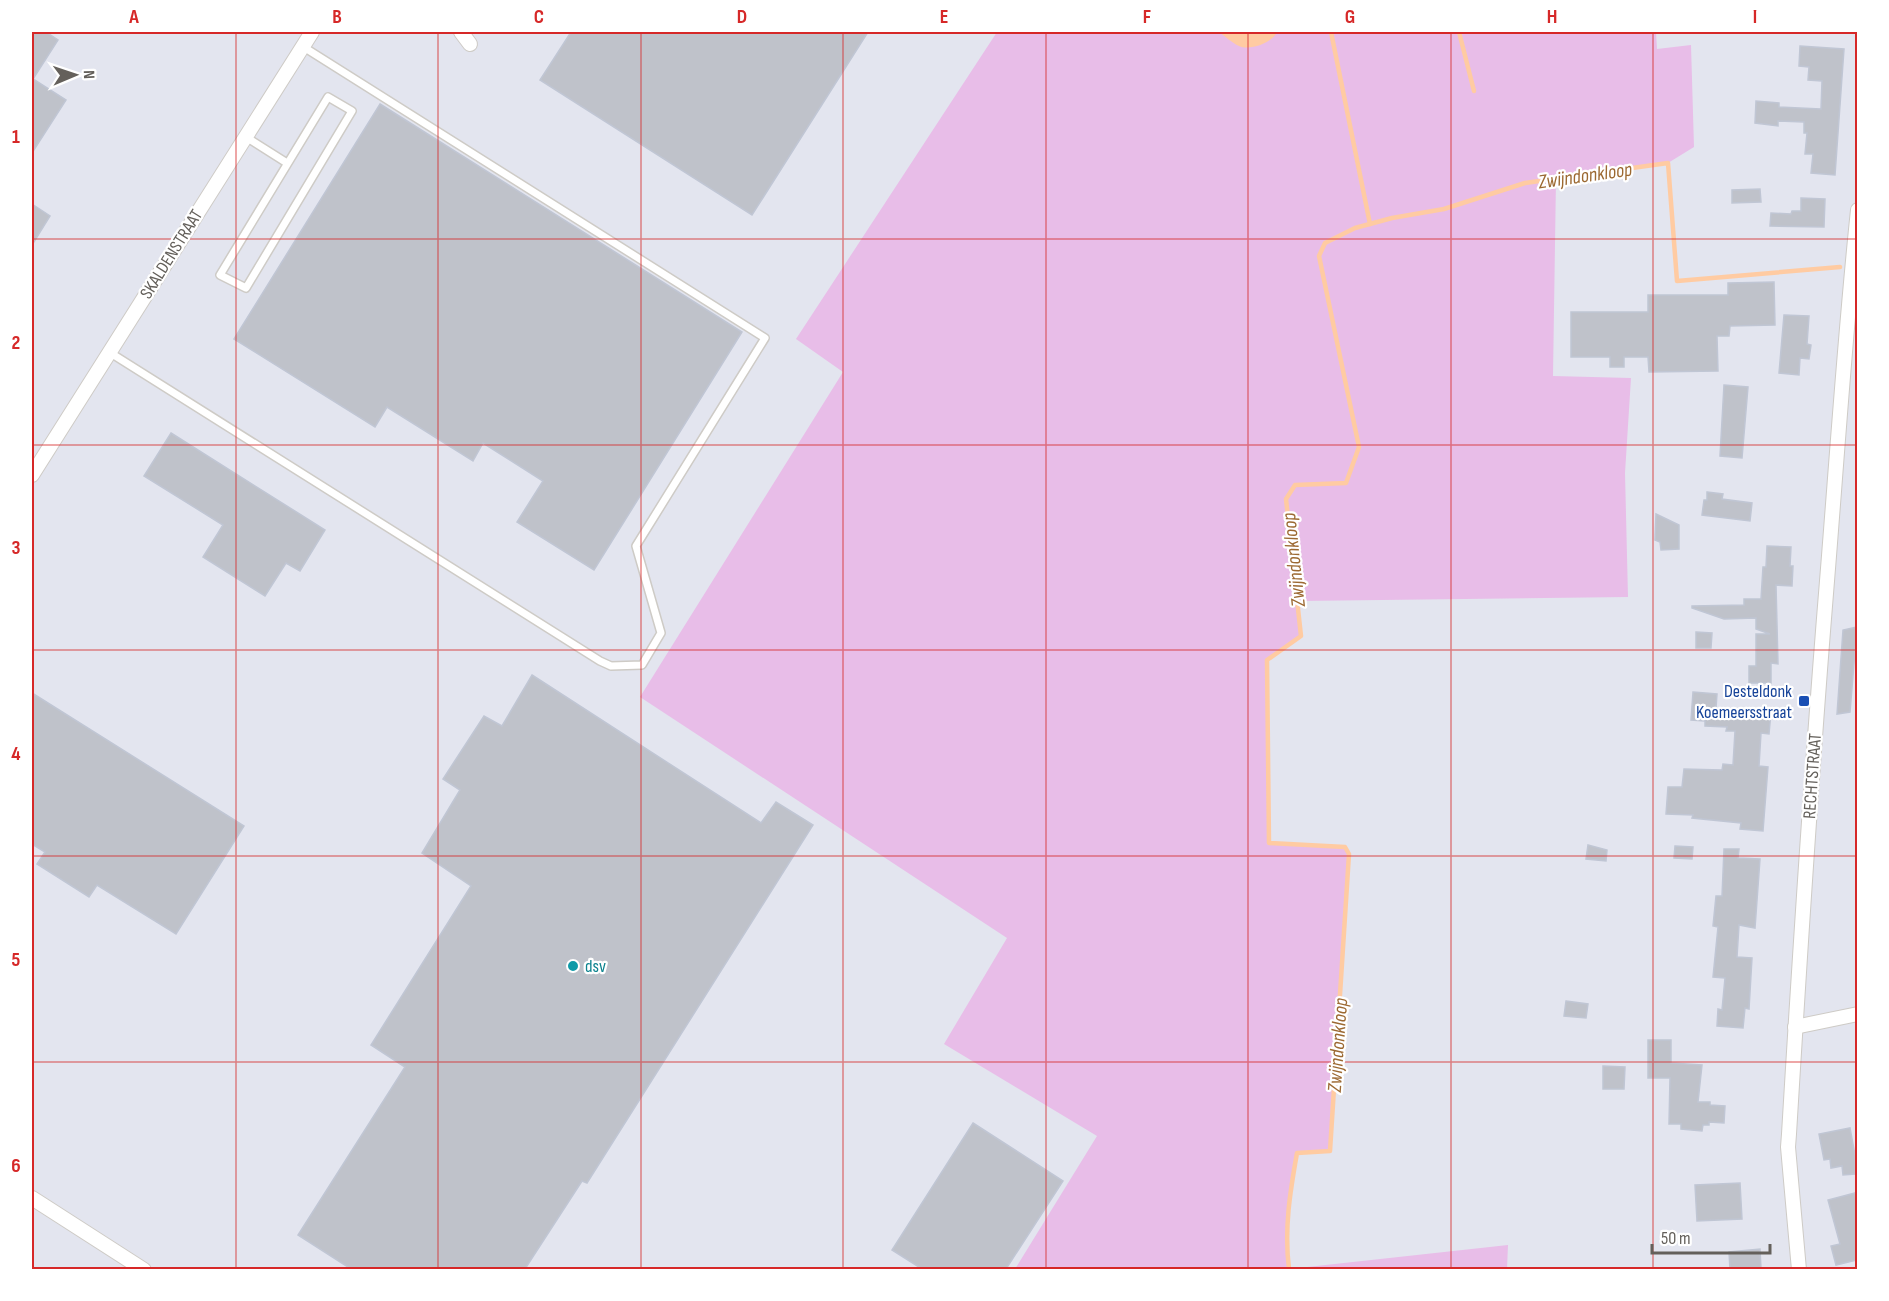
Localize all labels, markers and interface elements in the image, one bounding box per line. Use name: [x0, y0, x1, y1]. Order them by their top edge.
text: A: [128, 5, 139, 29]
text: B: [332, 5, 342, 29]
text: C: [534, 5, 544, 29]
text: D: [737, 5, 747, 29]
text: E: [940, 5, 948, 29]
text: F: [1143, 5, 1151, 29]
text: G: [1345, 5, 1355, 29]
text: H: [1547, 5, 1557, 29]
text: I: [1753, 5, 1757, 29]
north arrow: [45, 45, 105, 105]
text: N: [79, 70, 98, 79]
text: 1: [12, 125, 20, 149]
water label: Zwijndonkloop: [1536, 158, 1634, 195]
street label: SKALDENSTRAAT: [136, 206, 207, 303]
text: 2: [12, 331, 20, 355]
water label: Zwijndonkloop: [1277, 512, 1311, 609]
text: 3: [12, 536, 21, 560]
place label: Desteldonk Koemeersstraat: [1696, 681, 1793, 723]
marker: Desteldonk Koemeersstraat: [1797, 694, 1811, 708]
street label: RECHTSTRAAT: [1799, 732, 1826, 820]
text: 4: [11, 742, 21, 766]
text: 5: [12, 948, 21, 972]
place label: dsv: [585, 956, 606, 977]
marker: dsv: [566, 959, 580, 973]
water label: Zwijndonkloop: [1323, 997, 1353, 1094]
text: 6: [11, 1154, 21, 1178]
scale bar: [1652, 1217, 1770, 1255]
text: 50 m: [1661, 1228, 1691, 1249]

